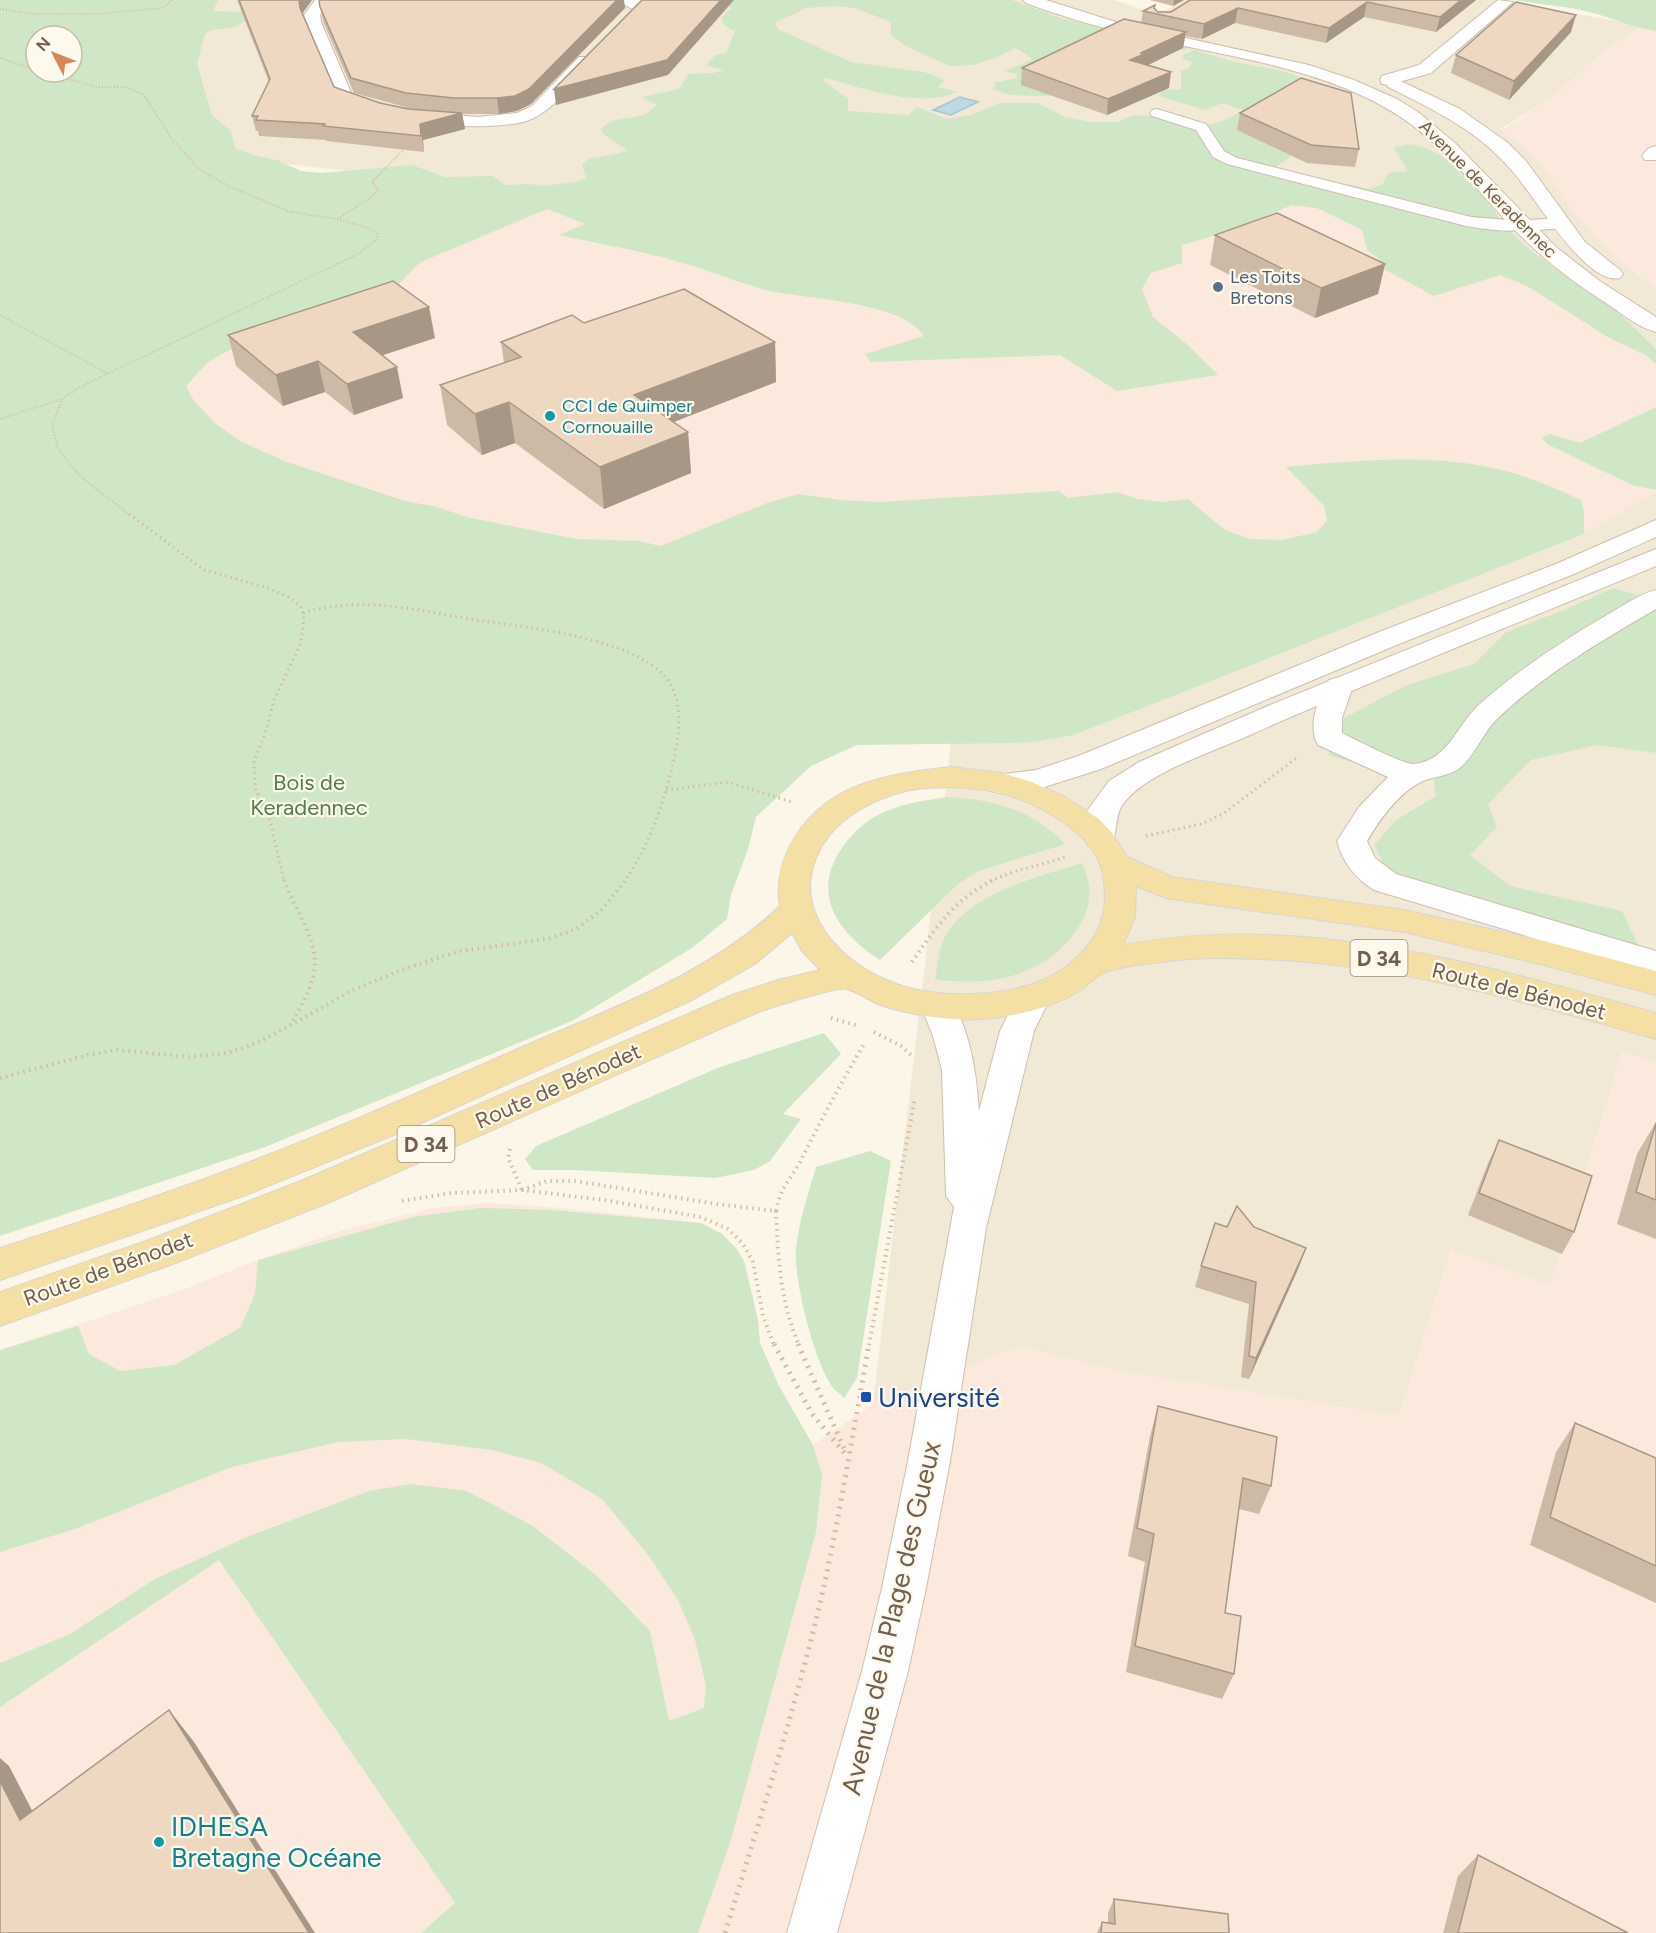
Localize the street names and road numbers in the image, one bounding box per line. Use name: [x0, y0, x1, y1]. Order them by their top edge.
street label: Avenue de Keradennec: [1414, 115, 1562, 263]
road number: D 34: [1350, 940, 1408, 976]
street label: Route de Bénodet: [1429, 956, 1609, 1026]
street label: Route de Bénodet: [471, 1037, 645, 1135]
road number: D 34: [398, 1126, 454, 1162]
street label: Route de Bénodet: [19, 1226, 197, 1312]
street label: Avenue de la Plage des Gueux: [834, 1438, 948, 1798]

